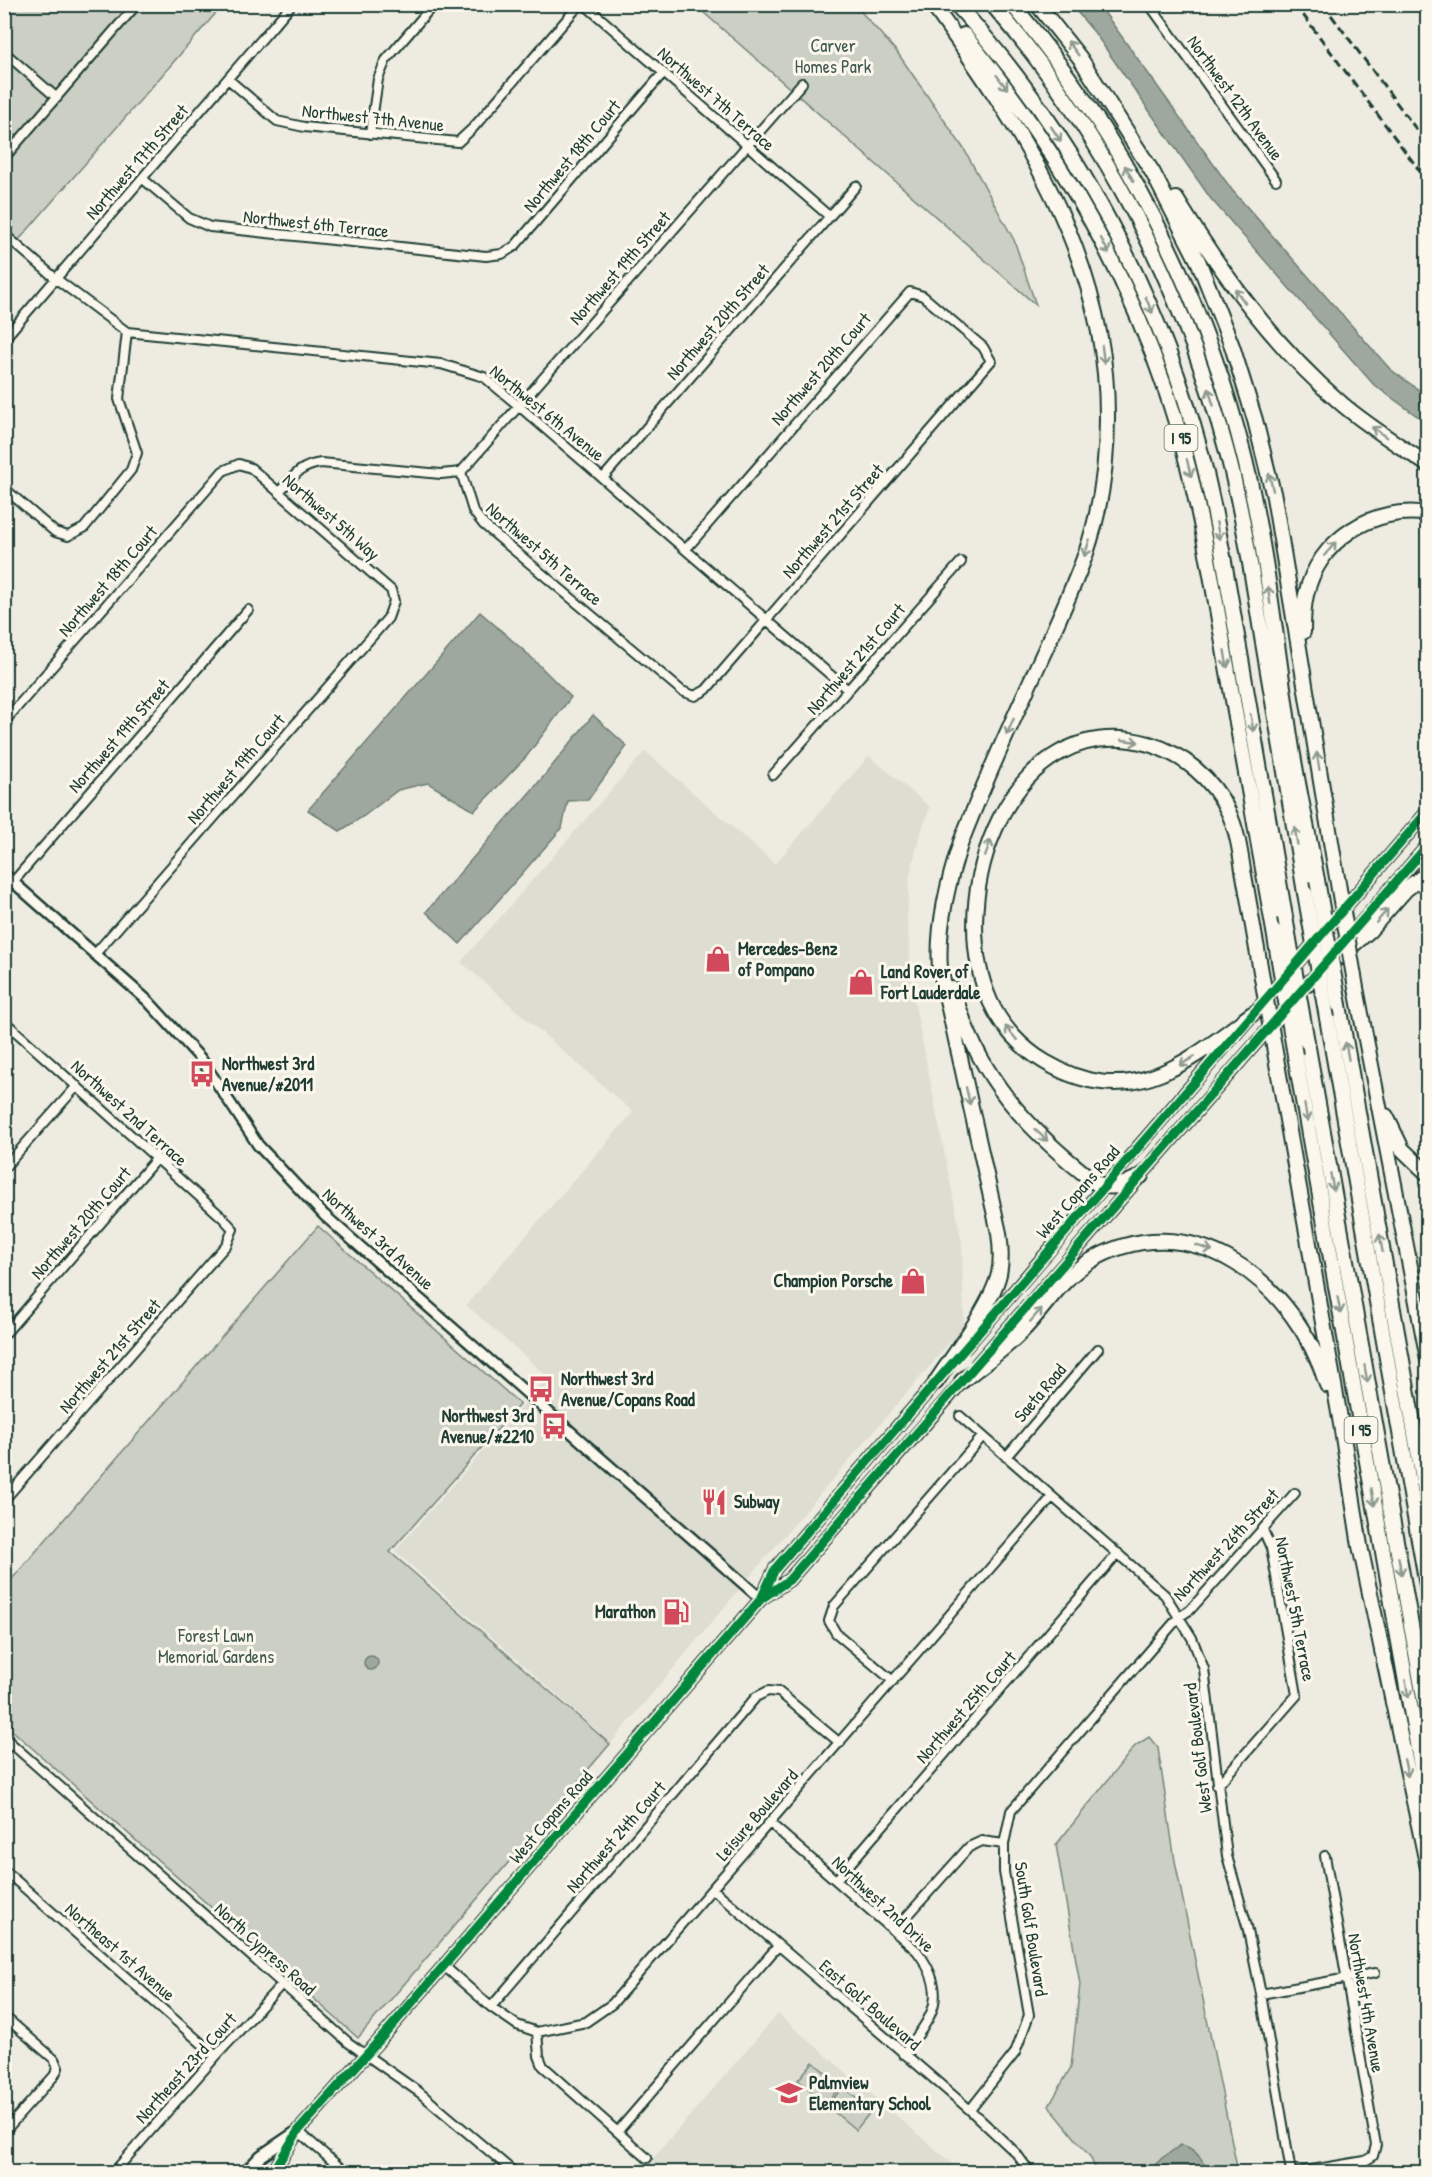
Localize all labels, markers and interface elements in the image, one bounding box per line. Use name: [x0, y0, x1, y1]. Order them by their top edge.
street label: Northwest 12th Avenue: [1182, 30, 1289, 165]
park label: Carver Homes Park: [795, 33, 872, 79]
one-way arrow: [1067, 40, 1079, 56]
street label: Northwest 7th Terrace: [652, 41, 780, 157]
one-way arrow: [995, 73, 1008, 89]
street label: Northwest 18th Court: [517, 93, 627, 217]
street label: Northwest 17th Street: [79, 98, 194, 225]
street label: Northwest 7th Avenue: [301, 98, 445, 137]
one-way arrow: [1050, 125, 1063, 142]
one-way arrow: [1123, 165, 1135, 182]
street label: Northwest 6th Terrace: [242, 203, 390, 244]
street label: Northwest 19th Street: [563, 205, 677, 330]
one-way arrow: [1100, 237, 1111, 255]
street label: Northwest 20th Street: [660, 258, 776, 385]
one-way arrow: [1234, 289, 1247, 305]
one-way arrow: [1144, 295, 1155, 314]
street label: Northwest 20th Court: [765, 306, 877, 430]
one-way arrow: [1098, 345, 1109, 364]
street label: Northwest 6th Avenue: [485, 359, 610, 467]
one-way arrow: [1205, 388, 1216, 407]
road number: I 95: [1164, 425, 1198, 451]
one-way arrow: [1372, 426, 1388, 438]
street label: Northwest 21st Street: [776, 457, 890, 583]
one-way arrow: [1183, 458, 1195, 477]
street label: Northwest 5th Way: [277, 467, 386, 566]
one-way arrow: [1265, 473, 1276, 493]
street label: Northwest 5th Terrace: [481, 496, 608, 611]
street label: Northwest 18th Court: [52, 519, 163, 642]
one-way arrow: [1213, 521, 1224, 540]
one-way arrow: [1081, 538, 1092, 557]
one-way arrow: [1323, 542, 1337, 557]
one-way arrow: [1264, 585, 1275, 605]
street label: Northwest 21st Court: [800, 597, 911, 720]
one-way arrow: [1221, 649, 1232, 668]
street label: Northwest 19th Street: [62, 673, 176, 798]
street label: Northwest 19th Court: [181, 708, 291, 829]
one-way arrow: [1247, 713, 1258, 733]
one-way arrow: [1004, 717, 1016, 735]
one-way arrow: [1120, 735, 1139, 746]
one-way arrow: [1313, 752, 1324, 772]
one-way arrow: [1290, 826, 1301, 846]
one-way arrow: [984, 839, 995, 858]
one-way arrow: [1375, 909, 1389, 924]
place label: Mercedes-Benz of Pompano: [738, 936, 838, 983]
shop icon: Mercedes-Benz of Pompano: [703, 944, 733, 974]
place label: Land Rover of Fort Lauderdale: [880, 959, 981, 1005]
shop icon: Land Rover of Fort Lauderdale: [846, 967, 876, 997]
one-way arrow: [1004, 1026, 1018, 1041]
one-way arrow: [1341, 1041, 1352, 1061]
place label: Northwest 3rd Avenue/#2011: [222, 1051, 314, 1097]
street label: Northwest 2nd Terrace: [66, 1054, 193, 1172]
one-way arrow: [1179, 1056, 1196, 1068]
bus stop icon: Northwest 3rd Avenue/#2011: [187, 1059, 217, 1089]
one-way arrow: [963, 1086, 974, 1105]
one-way arrow: [1300, 1103, 1311, 1122]
one-way arrow: [1033, 1128, 1048, 1142]
street label: West Copans Road: [1030, 1140, 1125, 1244]
street label: Northwest 20th Court: [25, 1160, 137, 1284]
one-way arrow: [1327, 1172, 1338, 1191]
street label: Northwest 3rd Avenue: [317, 1182, 439, 1295]
one-way arrow: [1375, 1233, 1386, 1253]
one-way arrow: [1194, 1243, 1213, 1254]
shop icon: Champion Porsche: [898, 1266, 928, 1296]
place label: Champion Porsche: [774, 1268, 894, 1294]
street label: Northwest 21st Street: [53, 1292, 167, 1418]
one-way arrow: [1334, 1295, 1345, 1314]
one-way arrow: [1029, 1307, 1043, 1323]
street label: Saeta Road: [1008, 1358, 1071, 1427]
one-way arrow: [1361, 1364, 1372, 1383]
place label: Northwest 3rd Avenue/Copans Road: [561, 1366, 695, 1413]
bus stop icon: Northwest 3rd Avenue/Copans Road: [526, 1374, 556, 1404]
place label: Northwest 3rd Avenue/#2210: [441, 1403, 534, 1449]
bus stop icon: Northwest 3rd Avenue/#2210: [539, 1411, 569, 1441]
road number: I 95: [1344, 1417, 1378, 1443]
street label: Northwest 26th Street: [1167, 1482, 1285, 1606]
restaurant icon: Subway: [699, 1487, 729, 1517]
one-way arrow: [1368, 1487, 1379, 1506]
place label: Subway: [734, 1489, 780, 1515]
street label: Northwest 5th Terrace: [1269, 1535, 1322, 1683]
one-way arrow: [1395, 1556, 1406, 1575]
fuel station icon: Marathon: [661, 1597, 691, 1627]
place label: Marathon: [595, 1599, 656, 1624]
park label: Forest Lawn Memorial Gardens: [158, 1623, 274, 1669]
street label: Northwest 25th Court: [910, 1644, 1022, 1768]
one-way arrow: [1402, 1679, 1413, 1698]
street label: West Golf Boulevard: [1177, 1682, 1218, 1814]
one-way arrow: [1401, 1757, 1412, 1777]
street label: Leisure Boulevard: [710, 1763, 803, 1866]
street label: West Copans Road: [503, 1765, 598, 1869]
street label: Northwest 24th Court: [560, 1775, 672, 1898]
street label: Northwest 2nd Drive: [827, 1850, 940, 1958]
street label: South Golf Boulevard: [1009, 1860, 1054, 1998]
street label: North Cypress Road: [209, 1896, 321, 2001]
street label: Northeast 1st Avenue: [60, 1897, 181, 2006]
street label: Northwest 4th Avenue: [1342, 1932, 1391, 2074]
street label: East Golf Boulevard: [814, 1953, 927, 2056]
street label: Northeast 23rd Court: [129, 2006, 243, 2128]
place label: Palmview Elementary School: [809, 2070, 932, 2117]
school or university icon: Palmview Elementary School: [774, 2078, 804, 2108]

